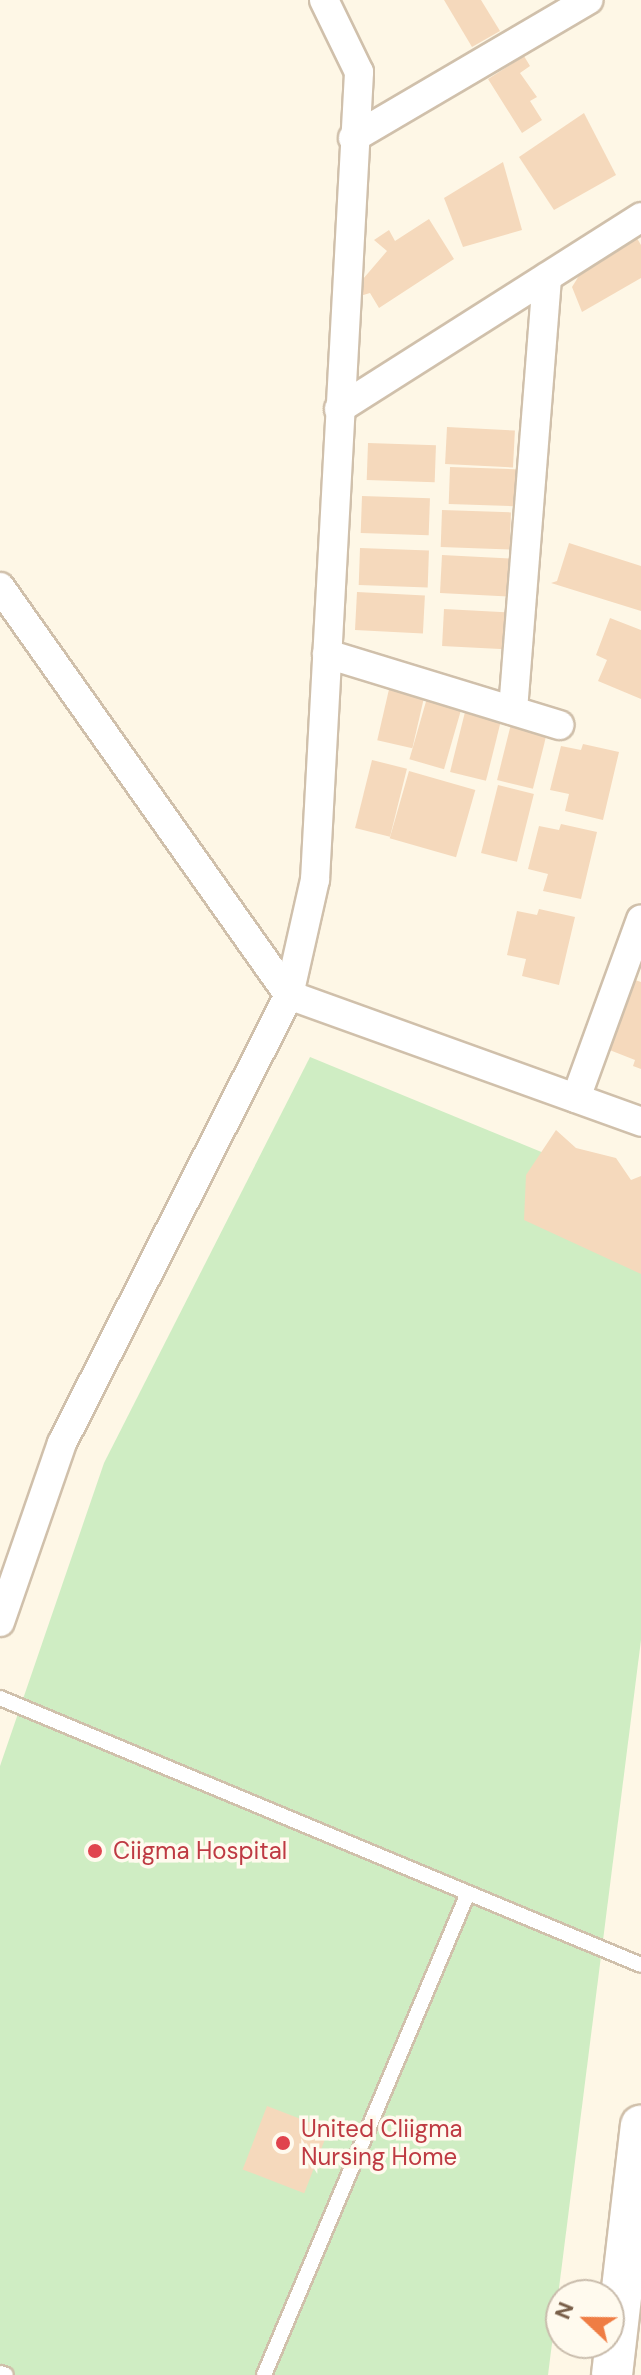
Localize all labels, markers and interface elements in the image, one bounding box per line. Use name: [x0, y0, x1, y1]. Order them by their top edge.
place label: Ciigma Hospital: [113, 1837, 287, 1865]
marker: Ciigma Hospital: [84, 1840, 106, 1862]
place label: United CIiigma Nursing Home: [301, 2115, 463, 2171]
marker: United CIiigma Nursing Home: [272, 2132, 294, 2154]
north arrow: [545, 2279, 625, 2359]
text: N: [548, 2298, 581, 2323]

